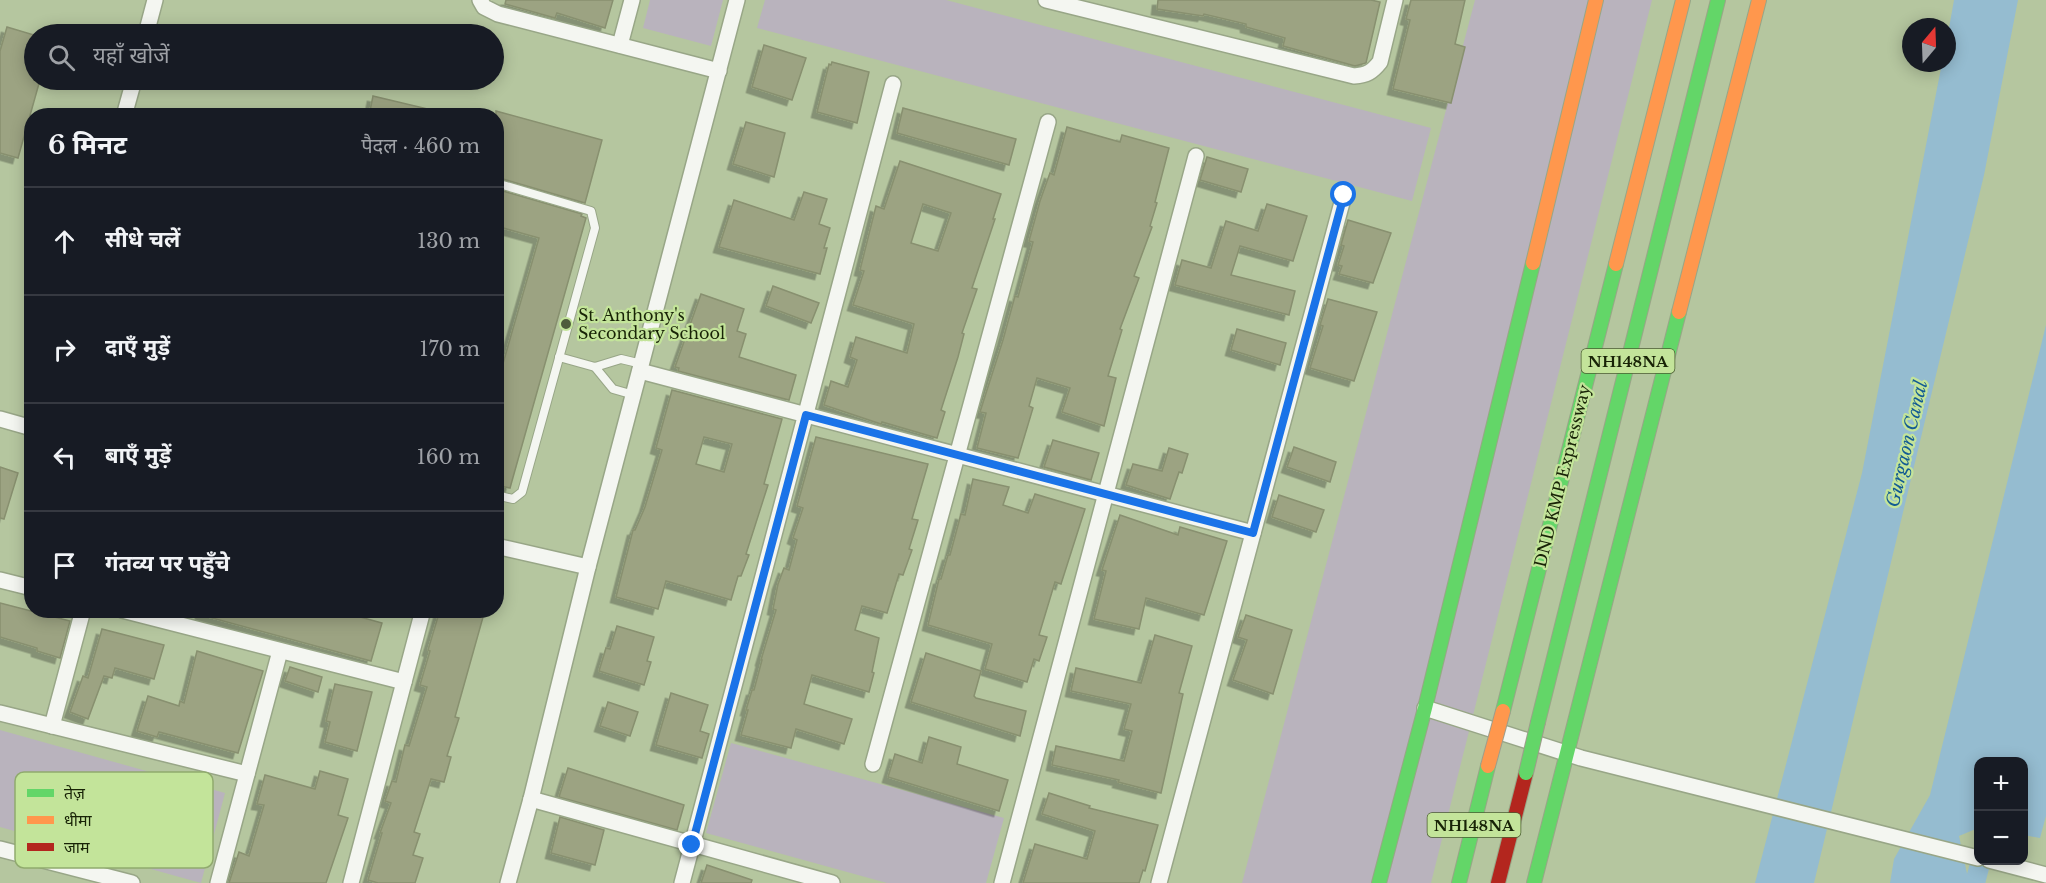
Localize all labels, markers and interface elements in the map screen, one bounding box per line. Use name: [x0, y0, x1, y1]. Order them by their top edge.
north arrow: [1902, 18, 1956, 72]
search box: [24, 24, 504, 90]
icon: search: [45, 41, 78, 74]
text: यहाँ खोजें: [93, 42, 169, 69]
text: 6 मिनट: [48, 129, 127, 161]
text: पैदल · 460 m: [361, 134, 480, 158]
route start: [1330, 181, 1356, 207]
icon: ahead: [48, 225, 81, 258]
text: सीधे चलें: [105, 226, 180, 253]
text: 130 m: [417, 229, 480, 253]
place label: St. Anthony's Secondary School: [578, 305, 725, 343]
marker: St. Anthony's Secondary School: [559, 317, 573, 331]
icon: right: [48, 333, 81, 366]
text: दाएँ मुड़ें: [105, 334, 170, 361]
text: 170 m: [420, 337, 480, 361]
road number: NH148NA: [1582, 349, 1674, 373]
water label: Gurgaon Canal: [1882, 378, 1932, 509]
street label: DND KMP Expressway: [1530, 382, 1595, 569]
icon: left: [48, 441, 81, 474]
text: बाएँ मुड़ें: [105, 442, 171, 469]
text: 160 m: [417, 445, 480, 469]
icon: arrive: [48, 549, 81, 582]
text: गंतव्य पर पहुँचे: [105, 550, 230, 577]
map controls: [1974, 757, 2028, 865]
button: +: [1974, 757, 2028, 811]
legend: [15, 772, 213, 868]
text: तेज़: [64, 783, 86, 803]
text: धीमा: [64, 810, 93, 830]
button: −: [1974, 811, 2028, 865]
road number: NH148NA: [1428, 813, 1520, 837]
route end: [678, 831, 704, 857]
text: जाम: [64, 837, 90, 857]

